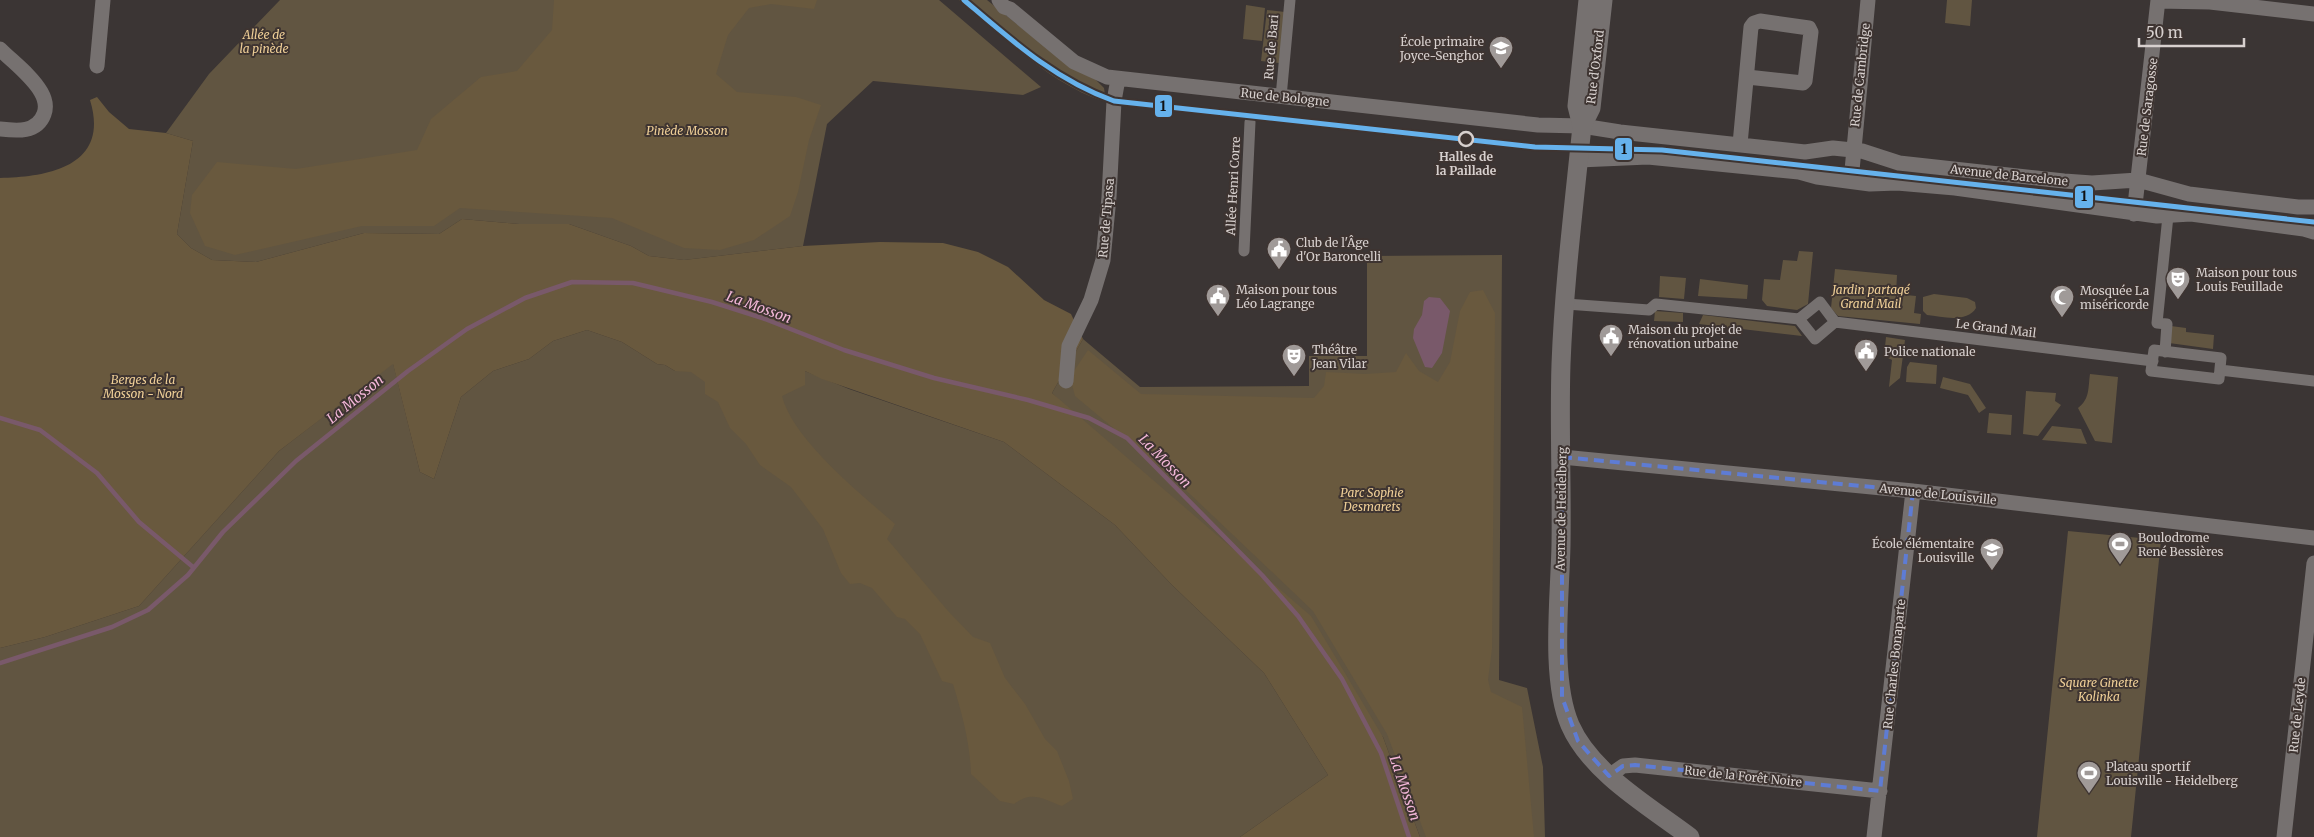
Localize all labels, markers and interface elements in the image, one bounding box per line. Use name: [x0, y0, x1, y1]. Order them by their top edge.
street label: Rue de Bari: [1261, 14, 1281, 80]
scale bar: [2139, 15, 2244, 47]
street label: Rue de Cambridge: [1847, 22, 1873, 128]
text: 50 m: [2146, 23, 2183, 42]
park label: Allée de la pinède: [239, 27, 289, 56]
street label: Rue d'Oxford: [1583, 29, 1607, 105]
place label: École primaire Joyce-Senghor: [1399, 34, 1485, 63]
school or university icon: École primaire Joyce-Senghor: [1488, 35, 1514, 69]
street label: Rue de Saragosse: [2134, 57, 2160, 157]
street label: Rue de Bologne: [1240, 85, 1330, 109]
line badge: 1: [1154, 94, 1173, 118]
text: 1: [1160, 97, 1167, 115]
park label: Pinède Mosson: [646, 123, 728, 138]
marker: Halles de la Paillade: [1458, 131, 1474, 147]
street label: Allée Henri Corre: [1223, 136, 1243, 237]
line badge: 1: [1614, 137, 1633, 161]
text: 1: [1621, 140, 1628, 158]
place label: Halles de la Paillade: [1436, 149, 1497, 178]
street label: Avenue de Barcelone: [1948, 161, 2069, 189]
street label: Rue de Tipasa: [1095, 177, 1117, 258]
line badge: 1: [2074, 185, 2094, 209]
text: 1: [2081, 187, 2088, 205]
place label: Club de l'Âge d'Or Baroncelli: [1296, 235, 1381, 264]
public building icon: Club de l'Âge d'Or Baroncelli: [1266, 236, 1292, 270]
place label: Maison pour tous Louis Feuillade: [2196, 265, 2297, 294]
theatre icon: Maison pour tous Louis Feuillade: [2165, 266, 2191, 300]
place label: Maison pour tous Léo Lagrange: [1236, 282, 1337, 311]
park label: Jardin partagé Grand Mail: [1830, 282, 1911, 311]
public building icon: Maison pour tous Léo Lagrange: [1205, 283, 1231, 317]
place label: Mosquée La miséricorde: [2080, 283, 2150, 312]
mosque icon: Mosquée La miséricorde: [2049, 284, 2075, 318]
water label: La Mosson: [724, 287, 794, 327]
street label: Le Grand Mail: [1955, 316, 2037, 340]
place label: Maison du projet de rénovation urbaine: [1628, 322, 1742, 351]
public building icon: Maison du projet de rénovation urbaine: [1598, 323, 1624, 357]
public building icon: Police nationale: [1853, 338, 1879, 372]
place label: Théâtre Jean Vilar: [1311, 342, 1368, 371]
theatre icon: Théâtre Jean Vilar: [1281, 343, 1307, 377]
place label: Police nationale: [1884, 344, 1975, 359]
water label: La Mosson: [323, 371, 387, 427]
park label: Berges de la Mosson - Nord: [102, 372, 183, 401]
water label: La Mosson: [1135, 430, 1195, 492]
street label: Avenue de Heidelberg: [1552, 446, 1570, 572]
street label: Avenue de Louisville: [1878, 480, 1997, 508]
park label: Parc Sophie Desmarets: [1340, 485, 1404, 514]
place label: Boulodrome René Bessières: [2138, 530, 2224, 559]
sports icon: Boulodrome René Bessières: [2107, 531, 2133, 565]
place label: École élémentaire Louisville: [1872, 536, 1974, 565]
school or university icon: École élémentaire Louisville: [1979, 537, 2005, 571]
street label: Rue Charles Bonaparte: [1880, 598, 1908, 730]
park label: Square Ginette Kolinka: [2059, 675, 2139, 704]
street label: Rue de Leyde: [2286, 677, 2308, 753]
water label: La Mosson: [1385, 753, 1425, 823]
place label: Plateau sportif Louisville - Heidelberg: [2106, 759, 2238, 788]
sports icon: Plateau sportif Louisville - Heidelberg: [2076, 760, 2102, 794]
street label: Rue de la Forêt Noire: [1683, 762, 1803, 790]

